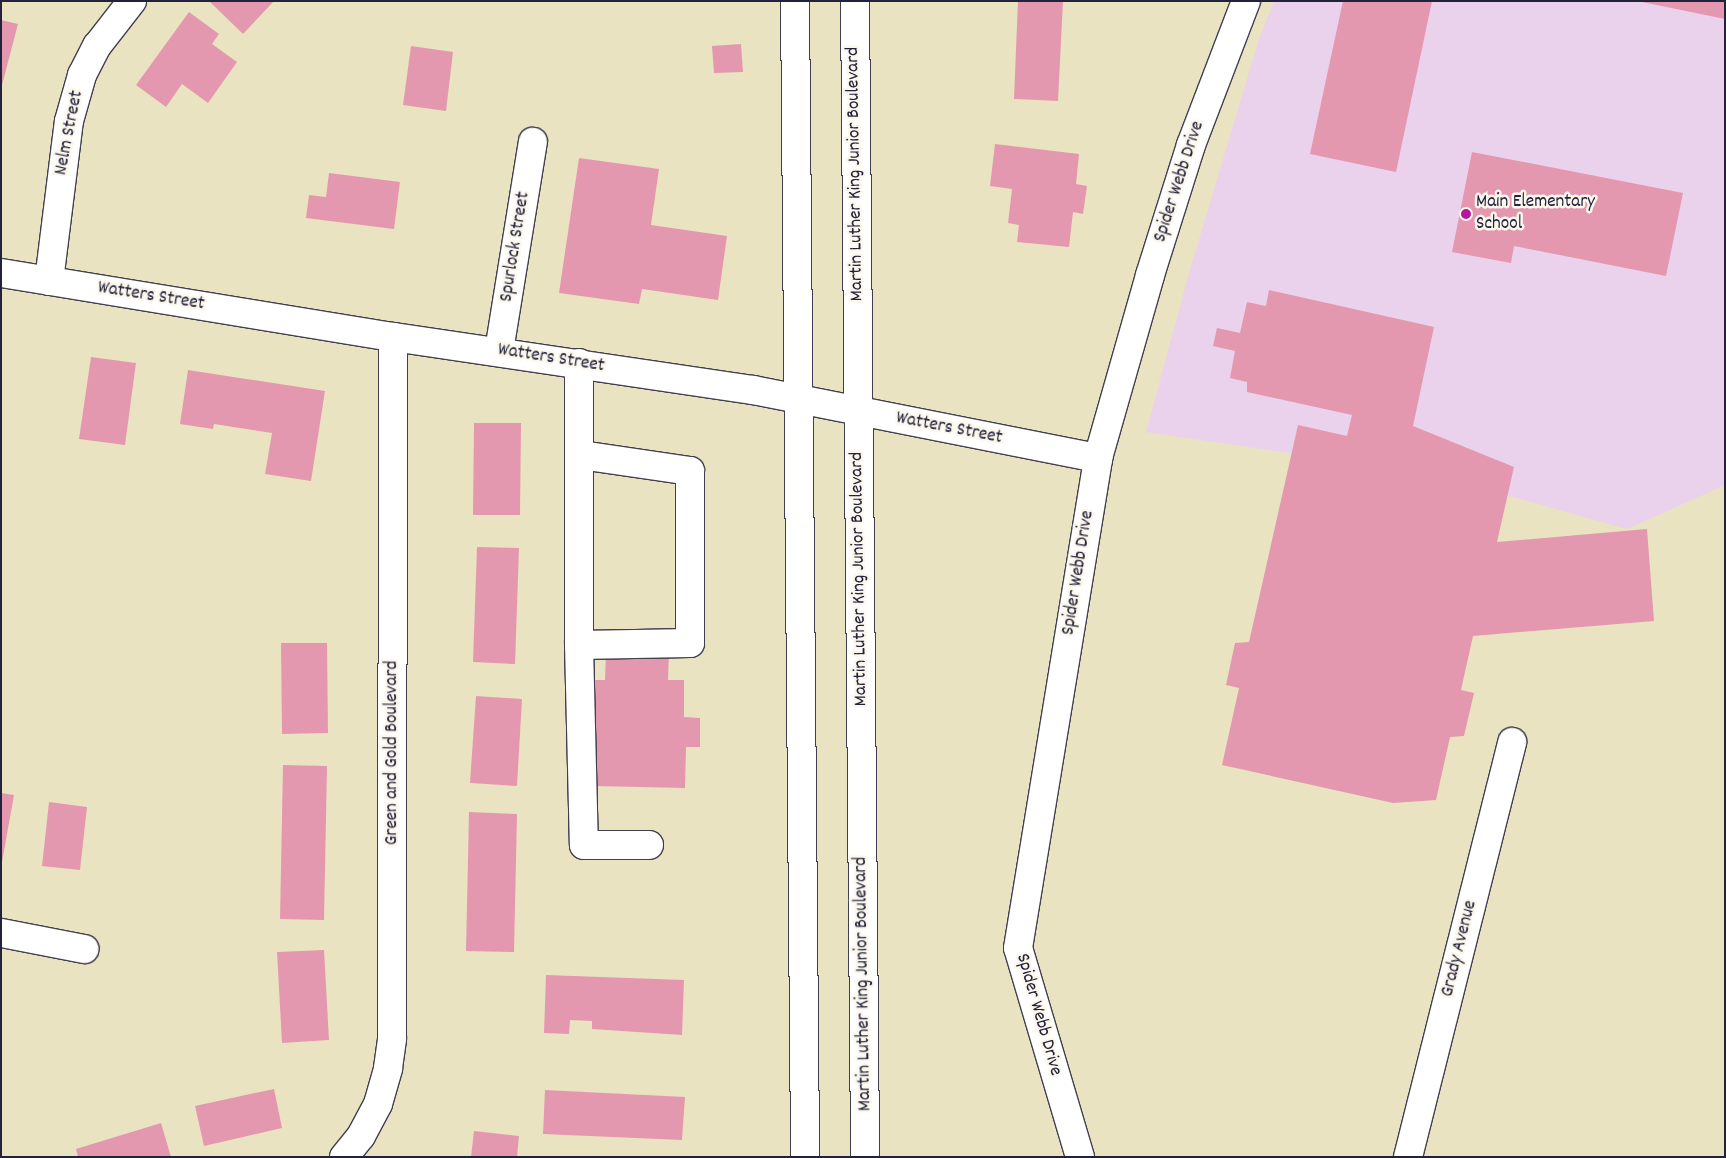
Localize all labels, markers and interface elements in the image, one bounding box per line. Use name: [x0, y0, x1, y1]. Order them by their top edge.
street label: Martin Luther King Junior Boulevard: [842, 47, 870, 301]
street label: Nelm Street: [51, 89, 89, 177]
street label: Spider Webb Drive: [1150, 119, 1210, 245]
street label: Spurlock Street: [496, 190, 536, 304]
place label: Main Elementary School: [1476, 192, 1595, 236]
marker: Main Elementary School: [1460, 208, 1472, 220]
street label: Watters Street: [96, 277, 206, 317]
street label: Watters Street: [496, 339, 606, 379]
street label: Watters Street: [894, 408, 1004, 450]
street label: Martin Luther King Junior Boulevard: [846, 452, 874, 706]
street label: Spider Webb Drive: [1058, 509, 1100, 637]
street label: Green and Gold Boulevard: [382, 661, 404, 845]
street label: Martin Luther King Junior Boulevard: [850, 857, 878, 1111]
street label: Grady Avenue: [1437, 898, 1483, 1000]
street label: Spider Webb Drive: [1010, 951, 1066, 1079]

